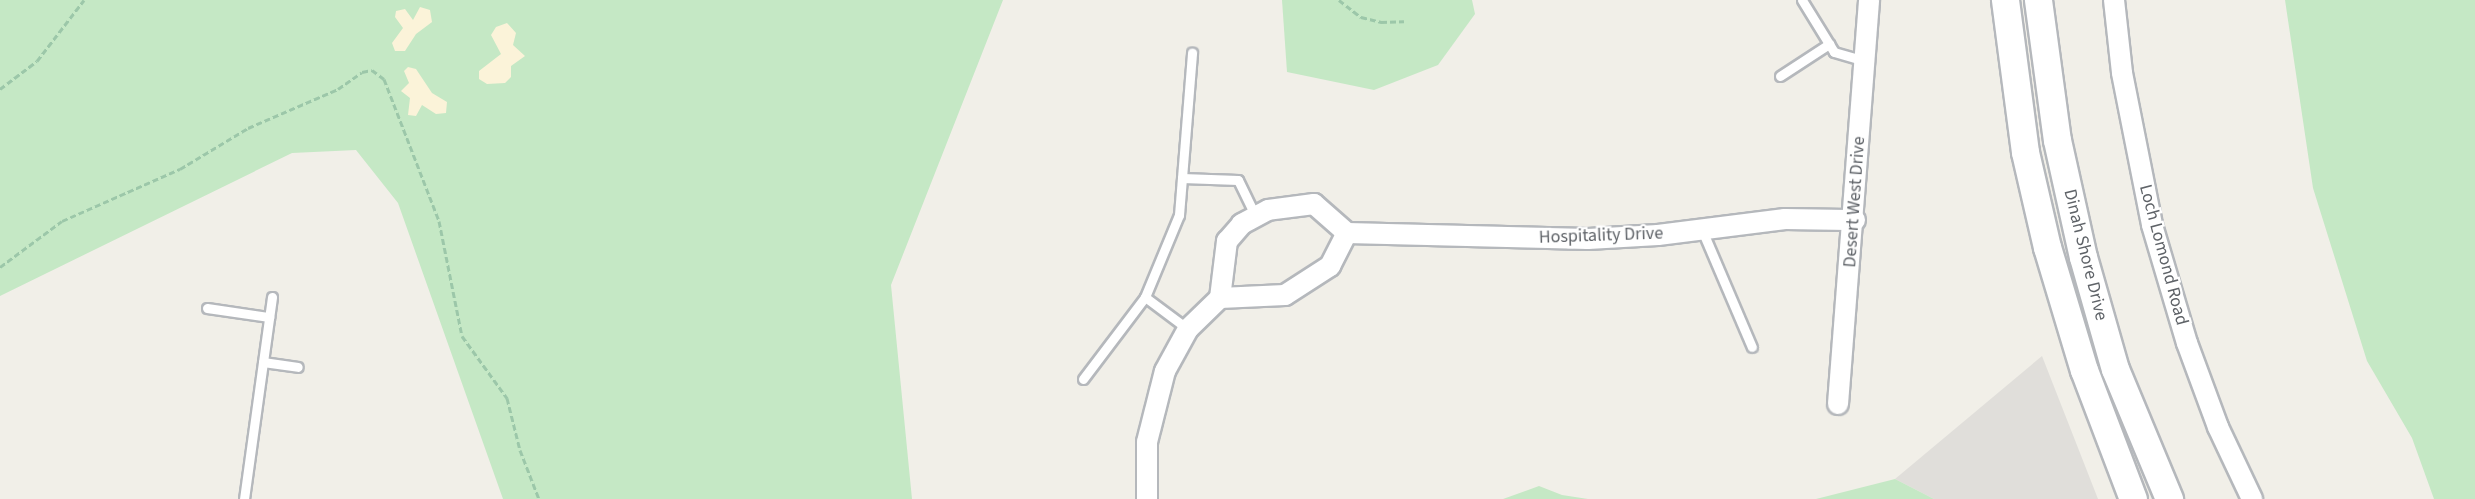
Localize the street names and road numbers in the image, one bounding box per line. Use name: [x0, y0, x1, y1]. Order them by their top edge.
street label: Desert West Drive: [1840, 136, 1870, 268]
street label: Loch Lomond Road: [2134, 182, 2192, 328]
street label: Dinah Shore Drive: [2058, 187, 2112, 323]
street label: Hospitality Drive: [1539, 223, 1663, 249]

